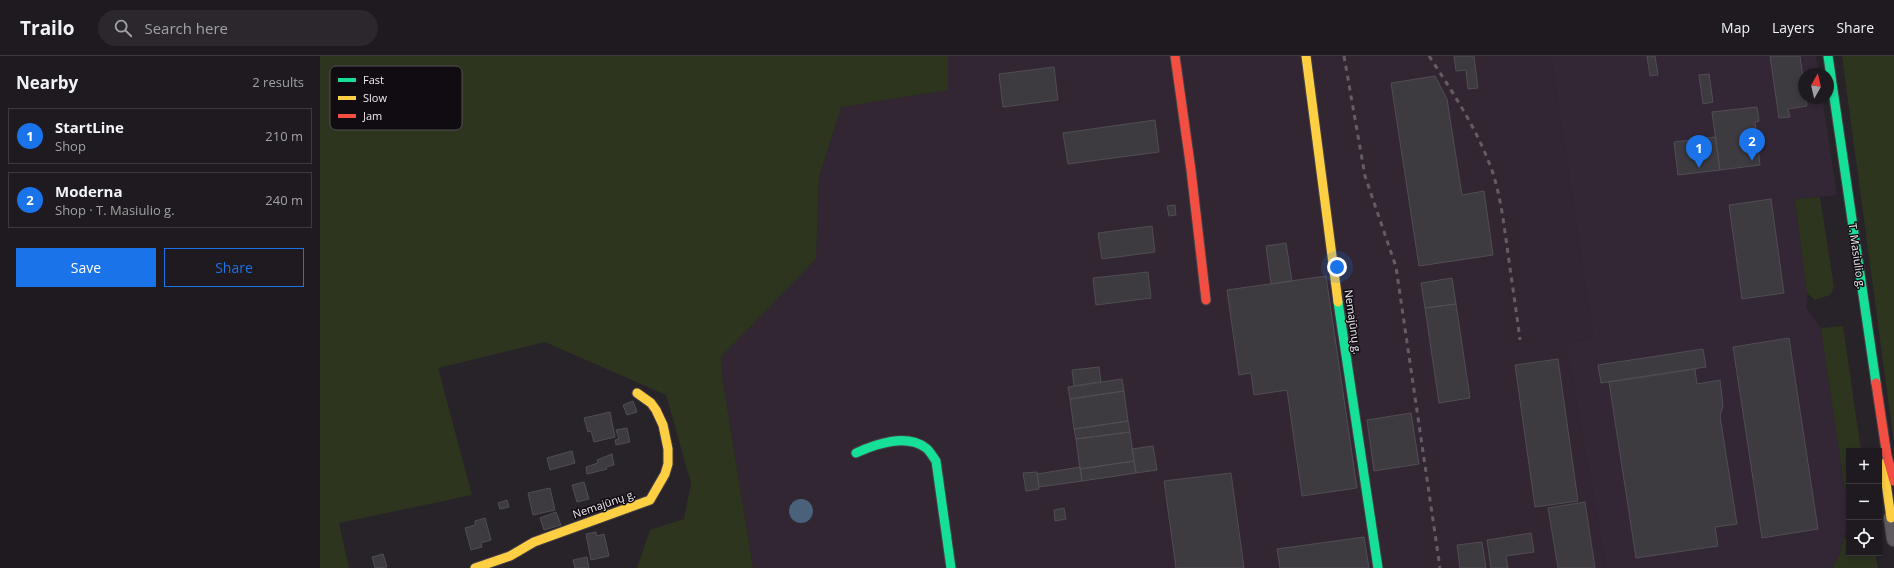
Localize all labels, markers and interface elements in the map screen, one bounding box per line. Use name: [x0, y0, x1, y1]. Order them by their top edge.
search box: [98, 10, 378, 46]
text: Trailo: [20, 15, 74, 41]
icon: search: [112, 17, 134, 39]
text: Search here: [144, 18, 228, 38]
text: Map: [1721, 18, 1750, 37]
text: Layers: [1772, 18, 1814, 37]
text: Share: [1836, 18, 1874, 37]
legend: [330, 66, 462, 130]
north arrow: [1798, 68, 1834, 104]
text: Nearby: [16, 71, 78, 94]
text: Fast: [363, 72, 384, 87]
text: 2 results: [252, 73, 304, 91]
text: Slow: [363, 90, 387, 105]
text: Jam: [362, 108, 382, 123]
text: StartLine: [55, 117, 124, 137]
text: 1: [26, 127, 34, 145]
text: 210 m: [265, 127, 303, 145]
pin: 2: [1739, 128, 1765, 161]
pin: 1: [1686, 135, 1712, 168]
text: Shop: [55, 137, 86, 155]
text: Moderna: [55, 181, 123, 201]
text: 2: [26, 191, 34, 209]
text: 240 m: [265, 191, 303, 209]
text: Shop · T. Masiulio g.: [55, 201, 175, 219]
street label: T. Masiulio g.: [1845, 222, 1870, 290]
button: Save: [16, 248, 156, 287]
button: Share: [164, 248, 304, 287]
your location: [1327, 257, 1347, 277]
street label: Nemajūnų g.: [1342, 288, 1365, 356]
map controls: [1846, 448, 1882, 556]
button: +: [1846, 448, 1882, 484]
button: −: [1846, 484, 1882, 520]
street label: Nemajūnų g.: [570, 486, 637, 521]
button: locate: [1846, 520, 1882, 556]

